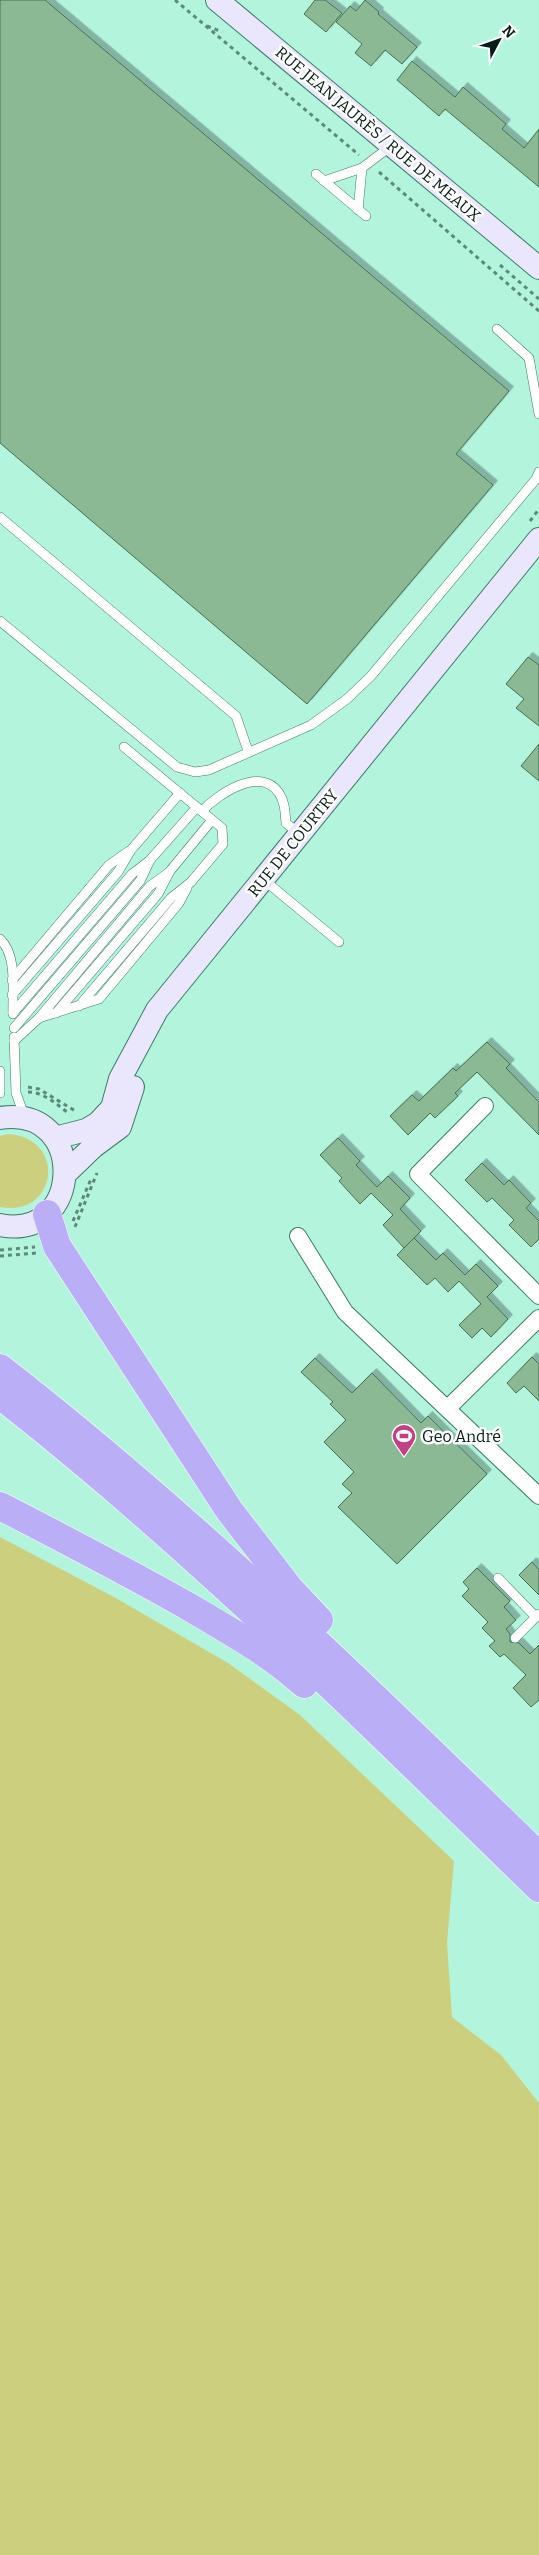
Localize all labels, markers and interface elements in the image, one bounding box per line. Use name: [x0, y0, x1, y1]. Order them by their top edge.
north arrow: [474, 15, 524, 65]
text: N: [498, 22, 519, 42]
street label: RUE JEAN JAURÈS / RUE DE MEAUX: [272, 42, 485, 225]
street label: RUE DE COURTRY: [244, 785, 343, 900]
sports icon: Geo André: [391, 1423, 417, 1457]
place label: Geo André: [422, 1427, 501, 1446]

